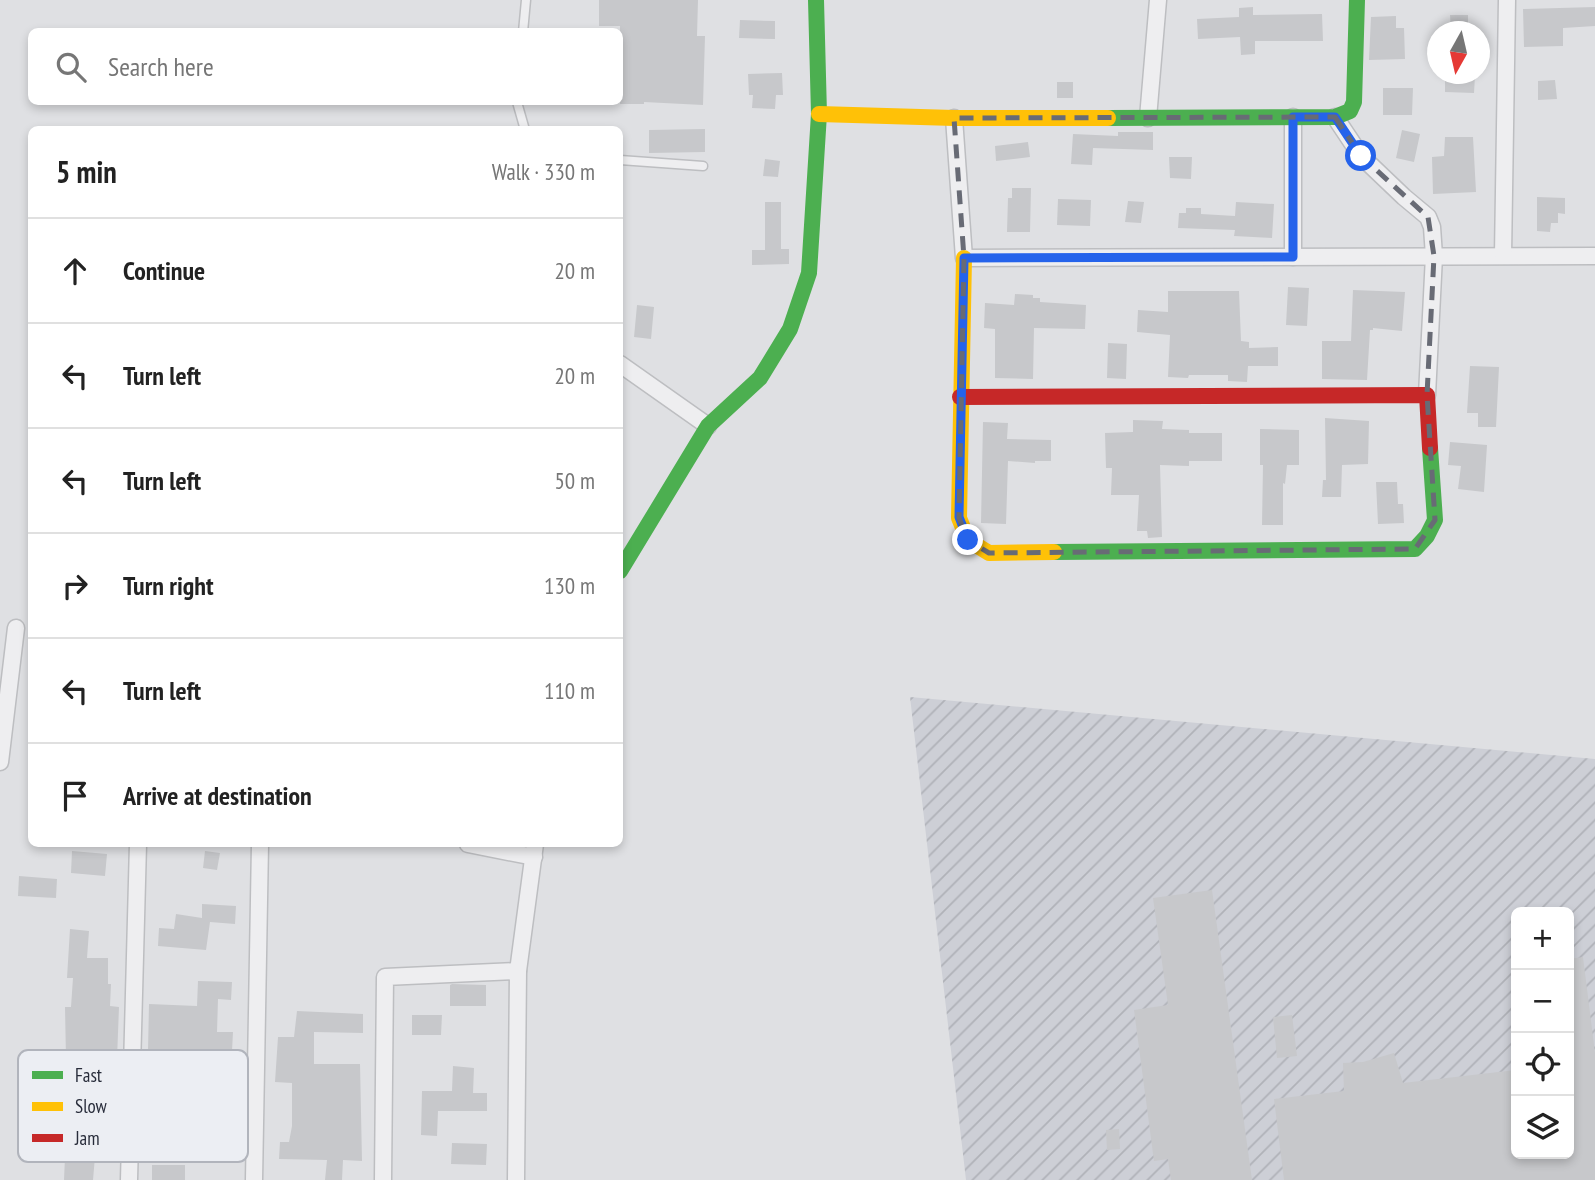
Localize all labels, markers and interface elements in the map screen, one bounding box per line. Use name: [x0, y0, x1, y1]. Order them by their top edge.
north arrow: [1427, 21, 1490, 84]
search box: [28, 28, 623, 105]
icon: search: [52, 48, 90, 86]
text: Search here: [108, 50, 214, 83]
route start: [1345, 140, 1376, 171]
text: 5 min: [56, 152, 117, 191]
text: Walk · 330 m: [492, 157, 595, 186]
icon: ahead: [56, 252, 94, 290]
text: Continue: [123, 254, 205, 287]
text: 20 m: [554, 256, 595, 285]
icon: left: [56, 357, 94, 395]
text: Turn left: [123, 359, 201, 392]
text: 20 m: [554, 361, 595, 390]
icon: left: [56, 462, 94, 500]
text: Turn left: [123, 464, 201, 497]
text: 50 m: [554, 466, 595, 495]
route end: [952, 524, 983, 555]
icon: right: [56, 567, 94, 605]
text: Turn right: [123, 569, 214, 602]
text: 130 m: [544, 571, 595, 600]
icon: left: [56, 672, 94, 710]
text: Turn left: [123, 674, 201, 707]
text: 110 m: [544, 676, 595, 705]
icon: arrive: [56, 777, 94, 815]
text: Arrive at destination: [123, 779, 312, 812]
map controls: [1511, 907, 1574, 1159]
button: +: [1511, 907, 1574, 970]
button: −: [1511, 970, 1574, 1033]
button: locate: [1511, 1033, 1574, 1096]
legend: [18, 1050, 248, 1162]
text: Fast: [75, 1063, 103, 1087]
text: Slow: [75, 1094, 108, 1118]
button: layers: [1511, 1096, 1574, 1159]
text: Jam: [74, 1126, 100, 1150]

